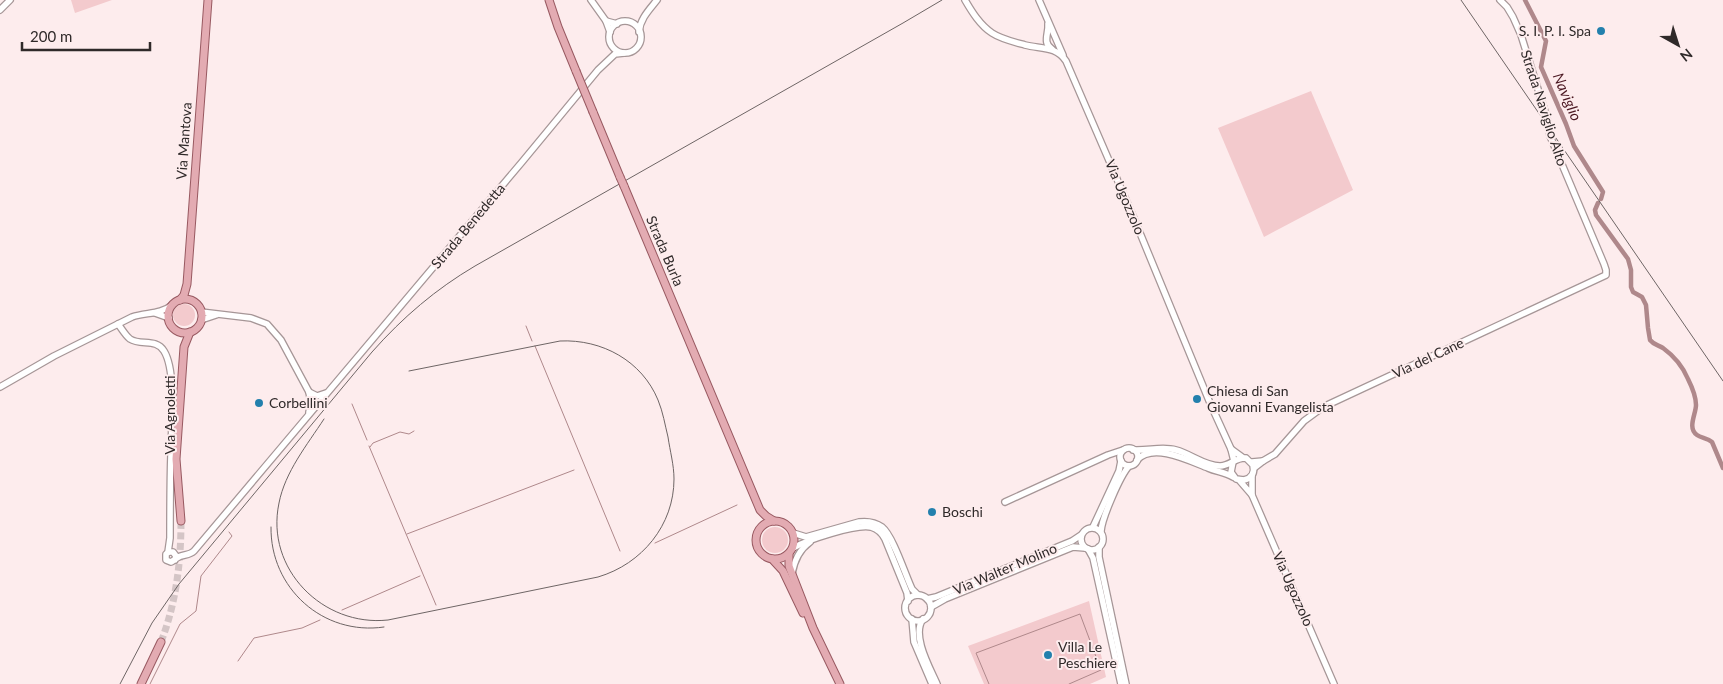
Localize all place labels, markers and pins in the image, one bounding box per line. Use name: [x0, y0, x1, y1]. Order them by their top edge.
place label: S. I. P. I. Spa: [1519, 22, 1591, 39]
marker: S. I. P. I. Spa: [1595, 25, 1607, 37]
place label: Chiesa di San Giovanni Evangelista: [1207, 382, 1334, 415]
marker: Chiesa di San Giovanni Evangelista: [1191, 393, 1203, 405]
place label: Corbellini: [269, 394, 328, 411]
marker: Corbellini: [253, 397, 265, 409]
place label: Boschi: [942, 503, 983, 520]
marker: Boschi: [926, 506, 938, 518]
place label: Villa Le Peschiere: [1058, 638, 1117, 671]
marker: Villa Le Peschiere: [1042, 649, 1054, 661]

